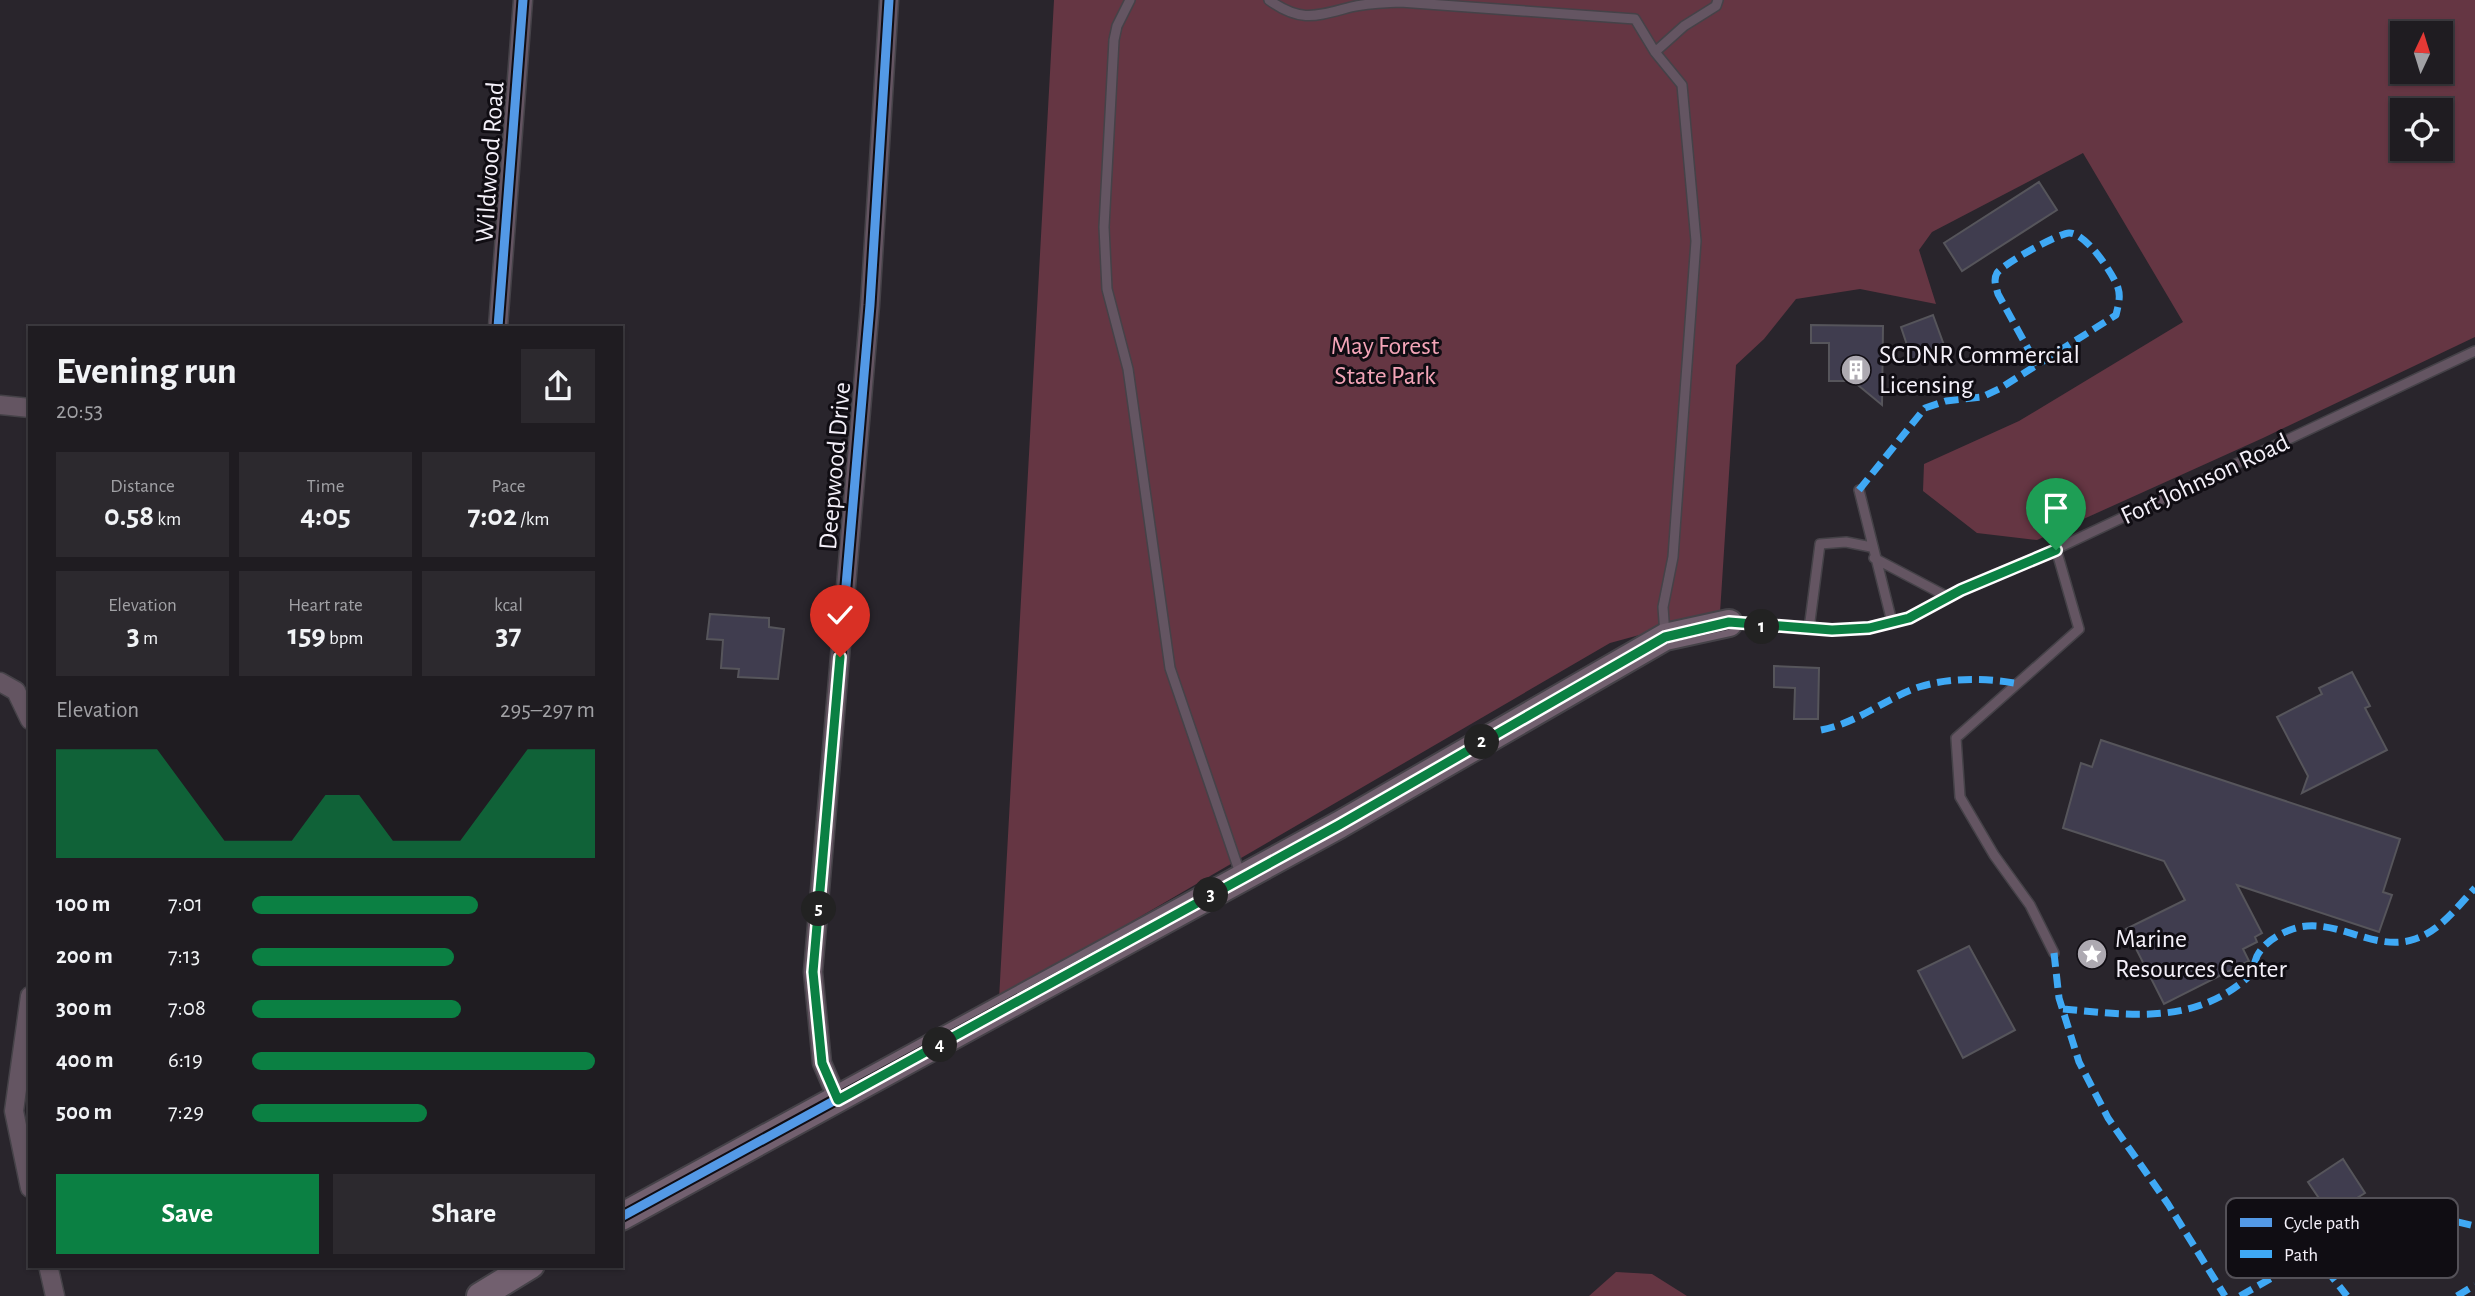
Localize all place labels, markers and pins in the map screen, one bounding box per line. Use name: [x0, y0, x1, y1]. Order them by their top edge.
place label: SCDNR Commercial Licensing: [1879, 342, 2080, 398]
building icon: SCDNR Commercial Licensing: [1839, 353, 1873, 387]
pin: [2026, 478, 2086, 550]
pin: [810, 585, 870, 657]
pin: 1: [1744, 610, 1780, 644]
pin: 2: [1464, 724, 1500, 760]
pin: 3: [1194, 878, 1228, 912]
pin: 5: [802, 892, 836, 926]
place label: Marine Resources Center: [2115, 926, 2287, 982]
place icon: Marine Resources Center: [2075, 937, 2109, 971]
pin: 4: [922, 1028, 958, 1062]

